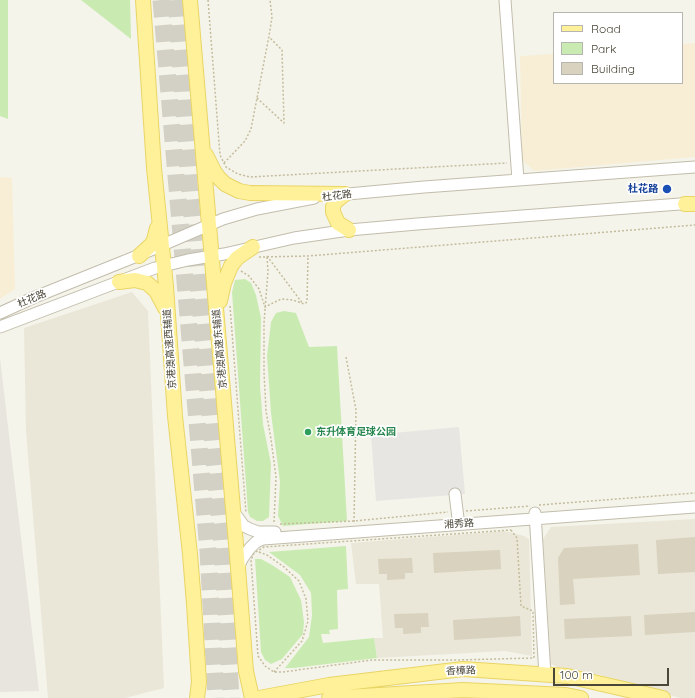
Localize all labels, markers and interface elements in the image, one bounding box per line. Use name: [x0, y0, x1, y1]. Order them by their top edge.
legend: [553, 12, 683, 84]
text: Road: [591, 21, 621, 36]
text: Park: [591, 41, 616, 56]
text: Building: [591, 61, 635, 76]
place label: 杜花路: [628, 183, 658, 195]
marker: 杜花路: [661, 183, 673, 195]
street label: 杜花路: [321, 188, 353, 204]
street label: 杜花路: [16, 288, 48, 310]
street label: 京港澳高速西辅道: [161, 309, 179, 389]
street label: 京港澳高速东辅道: [211, 309, 229, 389]
place label: 东升体育足球公园: [316, 426, 396, 438]
marker: 东升体育足球公园: [303, 427, 313, 437]
street label: 湘秀路: [444, 517, 474, 531]
scale bar: [555, 660, 671, 686]
street label: 香樟路: [446, 664, 476, 678]
text: 100 m: [560, 667, 593, 682]

